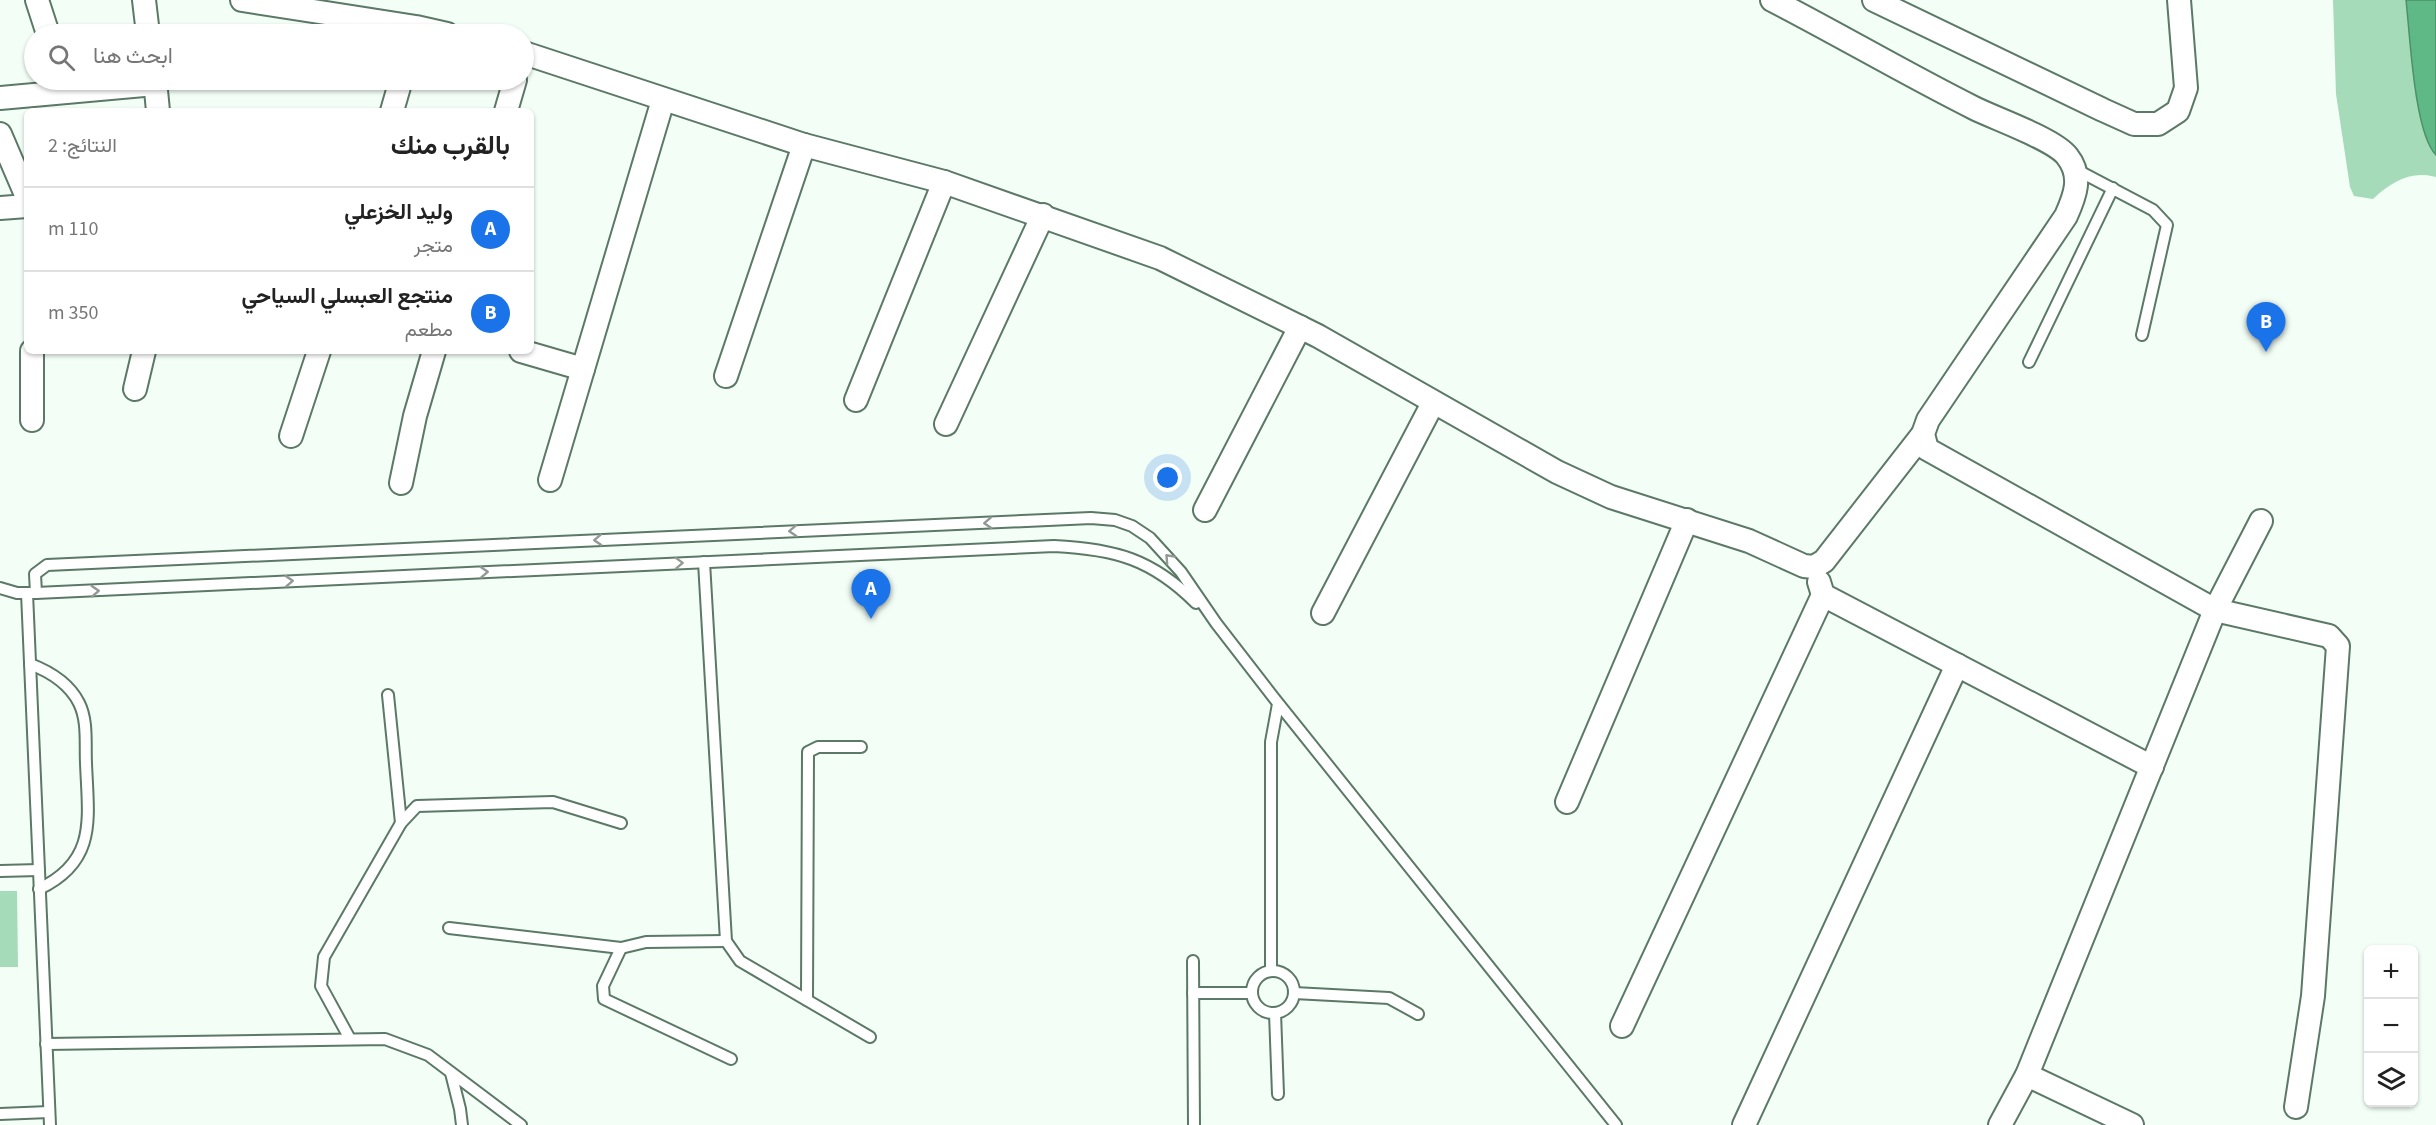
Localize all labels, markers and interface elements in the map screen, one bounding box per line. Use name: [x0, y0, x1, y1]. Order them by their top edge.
search box: [24, 24, 534, 90]
text: ابحث هنا: [93, 40, 173, 72]
icon: search: [45, 41, 78, 74]
text: بالقرب منك: [391, 127, 510, 164]
text: النتائج: 2: [48, 132, 117, 160]
text: وليد الخزعلي: [344, 196, 453, 228]
text: 110 m: [48, 215, 98, 243]
text: A: [485, 215, 496, 243]
text: متجر: [414, 232, 453, 260]
text: منتجع العبسلي السياحي: [242, 280, 453, 312]
text: 350 m: [48, 299, 98, 327]
text: B: [484, 299, 497, 327]
pin: B: [2246, 302, 2286, 352]
text: مطعم: [405, 316, 453, 344]
your location: [1153, 463, 1182, 492]
one-way arrow: [983, 516, 992, 529]
one-way arrow: [788, 525, 797, 538]
one-way arrow: [594, 534, 603, 547]
one-way arrow: [1165, 555, 1176, 565]
one-way arrow: [675, 557, 684, 570]
one-way arrow: [480, 566, 489, 579]
pin: A: [852, 570, 890, 619]
one-way arrow: [285, 575, 294, 588]
one-way arrow: [90, 584, 99, 597]
map controls: [2364, 945, 2418, 1107]
button: +: [2364, 945, 2418, 999]
button: −: [2364, 999, 2418, 1053]
button: layers: [2364, 1053, 2418, 1107]

